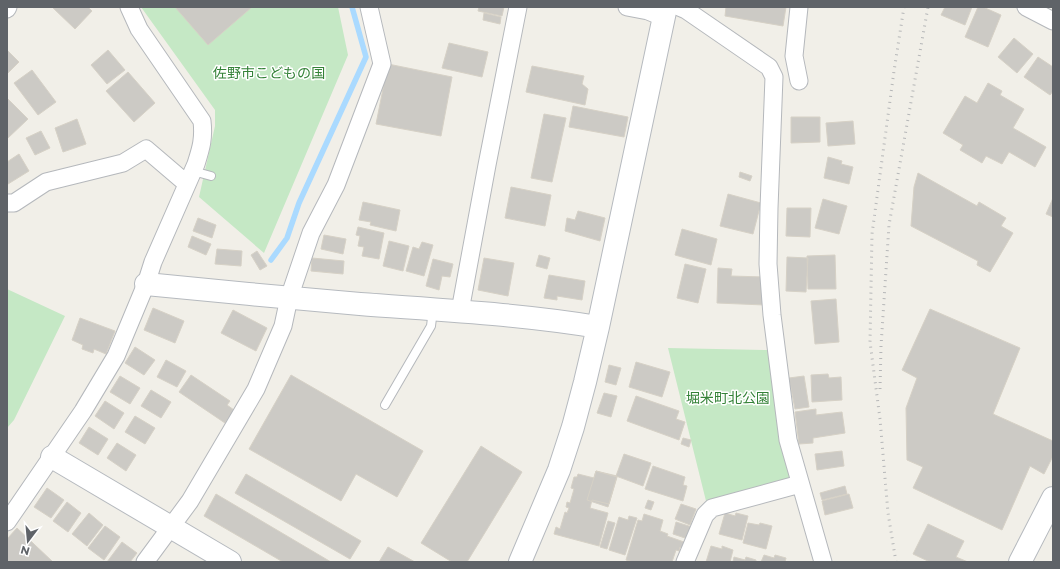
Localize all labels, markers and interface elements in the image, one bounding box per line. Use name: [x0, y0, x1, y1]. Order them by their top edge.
park label: 佐野市こどもの国: [213, 64, 325, 82]
park label: 堀米町北公園: [686, 389, 770, 407]
north arrow: [8, 521, 48, 561]
text: N: [19, 543, 31, 559]

